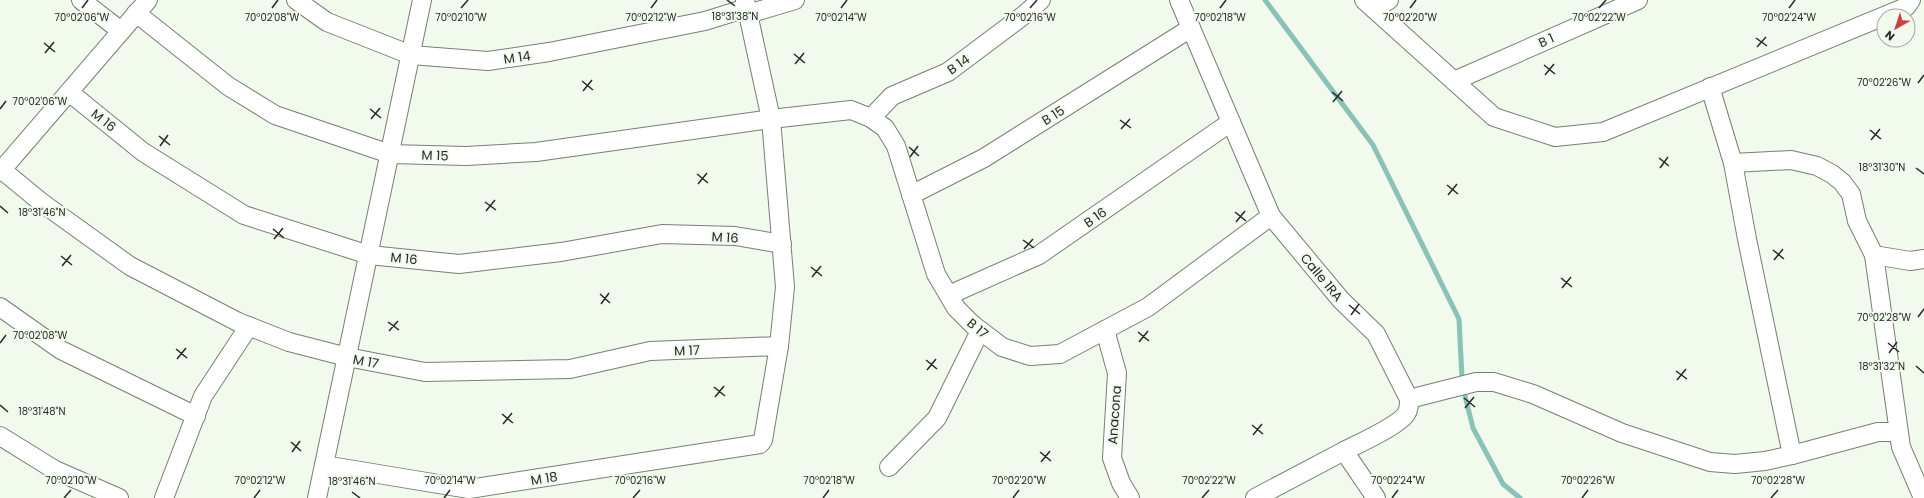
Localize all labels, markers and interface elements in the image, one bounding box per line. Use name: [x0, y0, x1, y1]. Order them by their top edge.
north arrow: [1876, 8, 1916, 48]
text: 18°31'38"N: [712, 9, 758, 24]
text: 70°02'06"W: [55, 10, 110, 25]
text: 70°02'08"W: [245, 10, 300, 25]
text: 70°02'10"W: [435, 10, 487, 25]
text: 70°02'12"W: [625, 10, 677, 25]
text: 70°02'14"W: [815, 10, 867, 25]
text: 70°02'16"W: [1004, 10, 1056, 25]
text: 70°02'18"W: [1194, 10, 1246, 25]
text: 70°02'20"W: [1383, 10, 1437, 25]
text: 70°02'22"W: [1572, 10, 1626, 25]
text: 70°02'24"W: [1762, 10, 1816, 25]
text: N: [1881, 27, 1898, 45]
street label: B 1: [1535, 29, 1557, 52]
street label: M 14: [502, 46, 532, 69]
street label: B 14: [943, 50, 973, 79]
text: 70°02'26"W: [1857, 75, 1911, 90]
text: 70°02'06"W: [13, 94, 68, 109]
street label: B 15: [1038, 101, 1068, 130]
street label: M 16: [87, 104, 120, 136]
street label: M 15: [421, 146, 449, 165]
text: 18°31'30"N: [1859, 160, 1905, 175]
street label: B 16: [1080, 203, 1111, 232]
text: 18°31'46"N: [19, 205, 65, 220]
street label: M 16: [711, 227, 739, 248]
street label: M 16: [389, 248, 418, 269]
street label: Calle 1RA: [1296, 249, 1348, 306]
text: 70°02'28"W: [1857, 310, 1911, 325]
street label: B 17: [963, 314, 992, 343]
text: 70°02'08"W: [13, 328, 68, 343]
street label: M 17: [674, 341, 700, 360]
street label: M 17: [351, 350, 380, 373]
text: 18°31'32"N: [1859, 359, 1905, 374]
street label: Anacona: [1103, 385, 1126, 445]
text: 18°31'48"N: [19, 404, 65, 419]
street label: M 18: [529, 467, 559, 490]
text: 70°02'10"W: [45, 473, 97, 488]
text: 70°02'12"W: [234, 473, 286, 488]
text: 70°02'14"W: [424, 473, 476, 488]
text: 70°02'16"W: [614, 473, 666, 488]
text: 70°02'18"W: [803, 473, 855, 488]
text: 70°02'20"W: [992, 473, 1046, 488]
text: 70°02'22"W: [1182, 473, 1236, 488]
text: 70°02'24"W: [1371, 473, 1425, 488]
text: 70°02'26"W: [1561, 473, 1615, 488]
text: 70°02'28"W: [1751, 473, 1805, 488]
text: 18°31'46"N: [329, 474, 375, 489]

